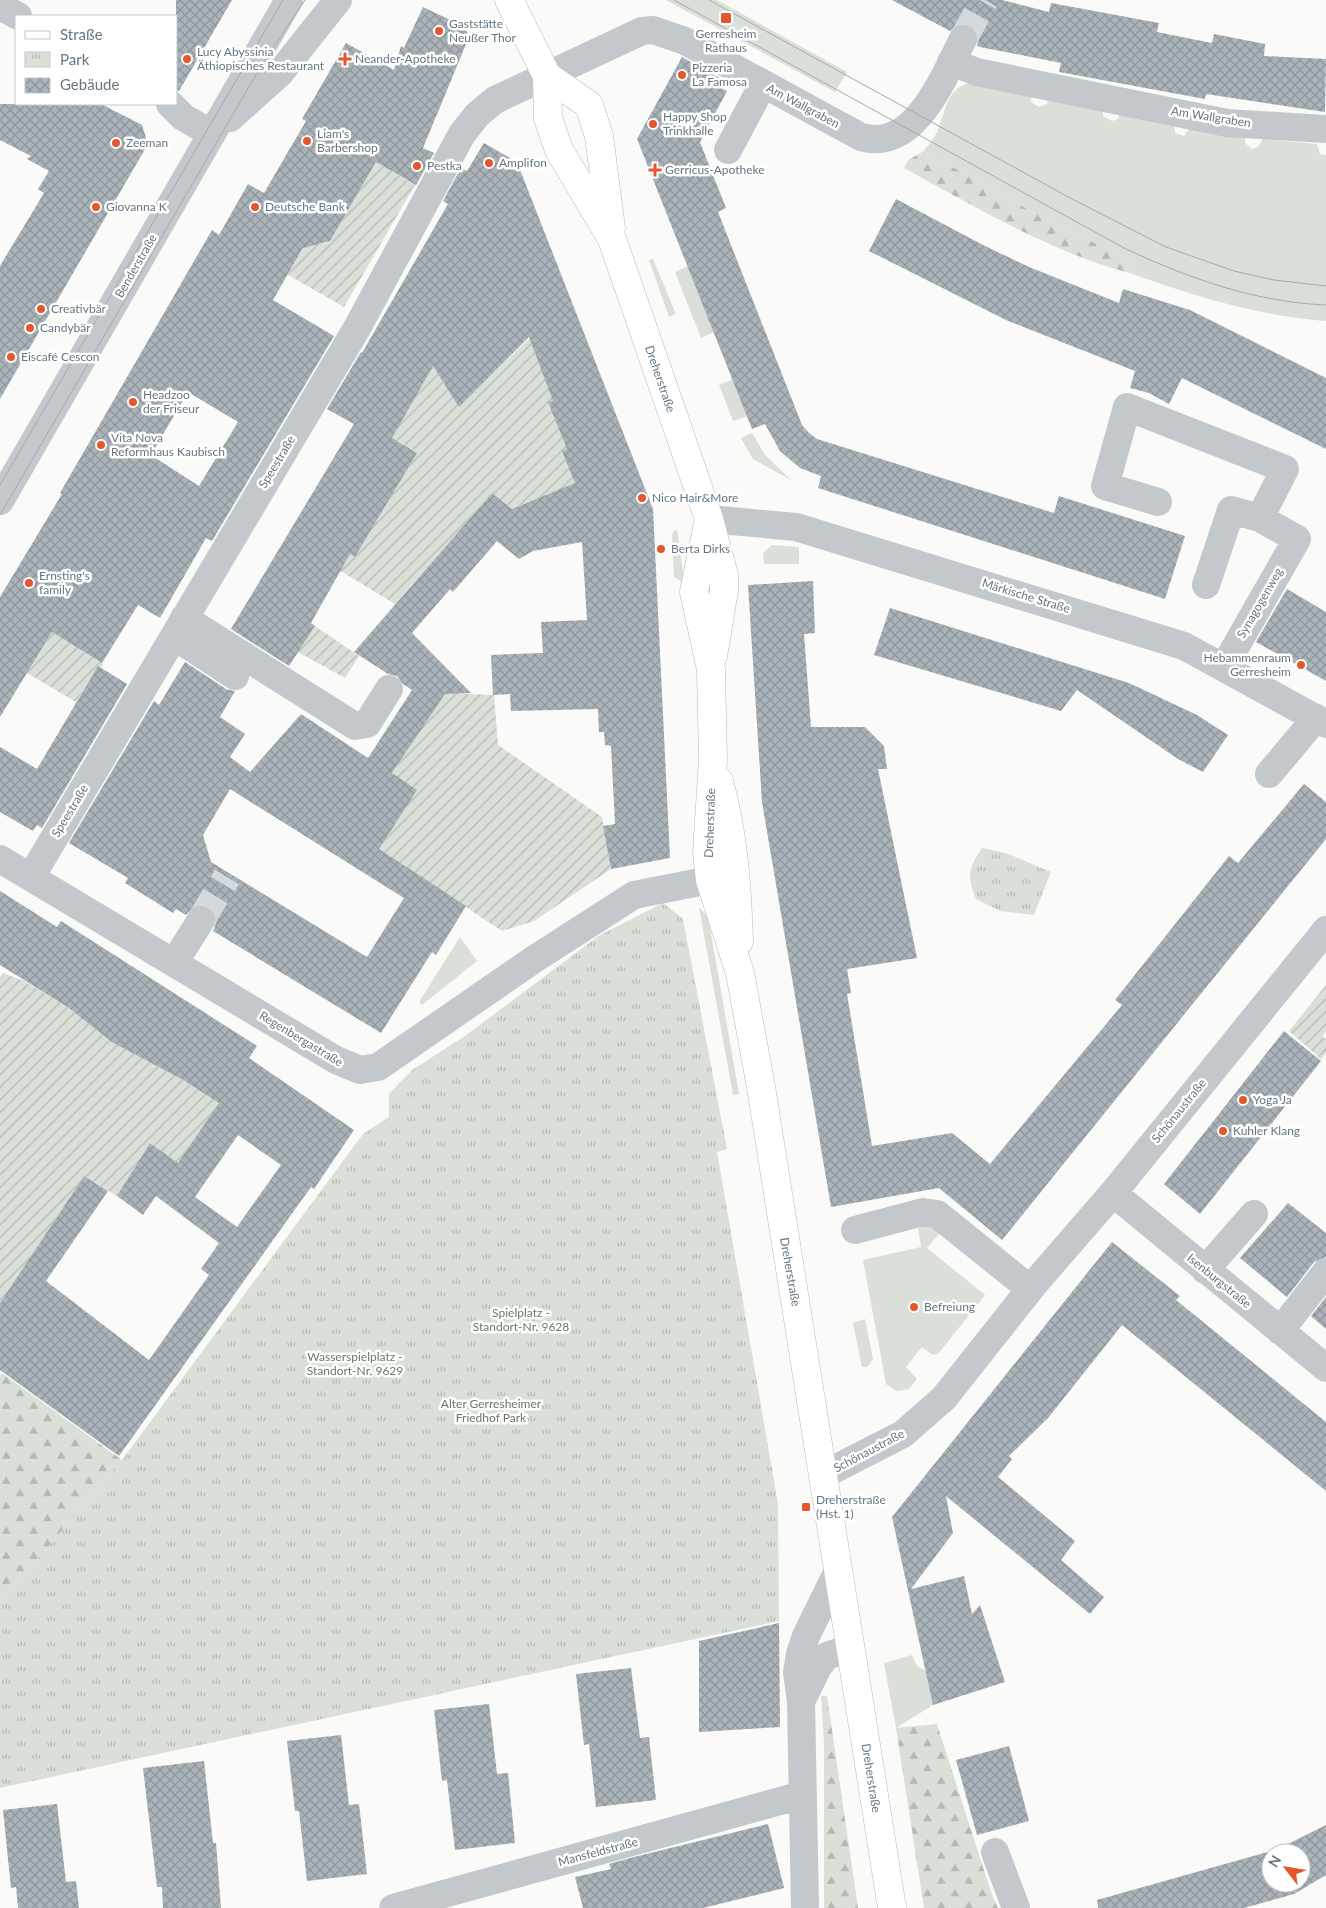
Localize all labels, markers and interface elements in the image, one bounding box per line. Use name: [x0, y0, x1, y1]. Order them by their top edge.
marker: Gerresheim Rathaus: [719, 11, 733, 25]
legend: [15, 15, 178, 105]
place label: Gaststätte Neußer Thor: [449, 16, 517, 45]
text: Straße: [60, 25, 103, 43]
marker: Gaststätte Neußer Thor: [433, 25, 445, 37]
place label: Gerresheim Rathaus: [696, 26, 757, 55]
place label: Lucy Abyssinia Äthiopisches Restaurant: [197, 44, 325, 73]
text: Park: [60, 50, 90, 68]
place label: Neander-Apotheke: [355, 51, 456, 66]
marker: Lucy Abyssinia Äthiopisches Restaurant: [181, 53, 193, 65]
marker: Neander-Apotheke: [339, 53, 351, 65]
place label: Pizzeria La Famosa: [692, 60, 747, 89]
marker: Pizzeria La Famosa: [676, 69, 688, 81]
text: Gebäude: [60, 75, 119, 93]
street label: Am Wallgraben: [764, 80, 842, 131]
street label: Am Wallgraben: [1170, 103, 1252, 130]
place label: Happy Shop Trinkhalle: [663, 109, 727, 138]
marker: Happy Shop Trinkhalle: [647, 118, 659, 130]
place label: Liam's Barbershop: [317, 126, 378, 155]
place label: Zeeman: [126, 135, 168, 150]
marker: Liam's Barbershop: [301, 135, 313, 147]
marker: Zeeman: [110, 137, 122, 149]
place label: Amplifon: [499, 155, 547, 170]
marker: Amplifon: [483, 157, 495, 169]
place label: Pestka: [427, 158, 462, 173]
marker: Pestka: [411, 160, 423, 172]
place label: Gerricus-Apotheke: [665, 162, 765, 177]
marker: Gerricus-Apotheke: [649, 164, 661, 176]
place label: Giovanna K: [106, 199, 167, 214]
place label: Deutsche Bank: [265, 199, 346, 214]
marker: Giovanna K: [90, 201, 102, 213]
marker: Deutsche Bank: [249, 201, 261, 213]
street label: Benderstraße: [111, 231, 160, 300]
place label: Creativbär: [51, 301, 107, 316]
marker: Creativbär: [35, 303, 47, 315]
place label: Candybär: [40, 320, 91, 335]
marker: Candybär: [24, 322, 36, 334]
street label: Dreherstraße: [642, 343, 679, 414]
place label: Eiscafé Cescon: [21, 349, 100, 364]
marker: Eiscafé Cescon: [5, 351, 17, 363]
place label: Headzoo der Friseur: [143, 387, 200, 416]
marker: Headzoo der Friseur: [127, 396, 139, 408]
place label: Vita Nova Reformhaus Kaubisch: [111, 430, 225, 459]
street label: Speestraße: [255, 433, 298, 491]
marker: Vita Nova Reformhaus Kaubisch: [95, 439, 107, 451]
place label: Nico Hair&More: [652, 490, 738, 505]
marker: Nico Hair&More: [636, 492, 648, 504]
place label: Berta Dirks: [671, 541, 730, 556]
marker: Berta Dirks: [655, 543, 667, 555]
street label: Synagogenweg: [1233, 565, 1286, 641]
place label: Ernsting's family: [39, 568, 90, 597]
street label: Märkische Straße: [980, 575, 1072, 616]
marker: Ernsting's family: [23, 577, 35, 589]
place label: Hebammenraum Gerresheim: [1203, 650, 1291, 679]
marker: Hebammenraum Gerresheim: [1295, 659, 1307, 671]
street label: Speestraße: [48, 782, 91, 840]
street label: Dreherstraße: [701, 788, 718, 858]
street label: Regenbergastraße: [257, 1008, 346, 1070]
street label: Schönaustraße: [1148, 1076, 1209, 1146]
place label: Yoga Ja: [1253, 1092, 1292, 1107]
marker: Yoga Ja: [1237, 1094, 1249, 1106]
place label: Kuhler Klang: [1233, 1123, 1300, 1138]
marker: Kuhler Klang: [1217, 1125, 1229, 1137]
street label: Dreherstraße: [777, 1236, 804, 1308]
street label: Isenburgstraße: [1184, 1250, 1254, 1311]
place label: Befreiung: [924, 1299, 975, 1314]
marker: Befreiung: [908, 1301, 920, 1313]
park label: Spielplatz - Standort-Nr. 9628: [473, 1305, 569, 1334]
park label: Wasserspielplatz - Standort-Nr. 9629: [307, 1349, 403, 1378]
park label: Alter Gerresheimer Friedhof Park: [441, 1396, 542, 1425]
street label: Schönaustraße: [831, 1426, 907, 1476]
place label: Dreherstraße (Hst. 1): [816, 1492, 886, 1521]
marker: Dreherstraße (Hst. 1): [800, 1501, 812, 1513]
street label: Dreherstraße: [859, 1742, 884, 1814]
street label: Mansfeldstraße: [556, 1834, 639, 1869]
north arrow: [1261, 1843, 1311, 1893]
text: N: [1264, 1852, 1284, 1870]

